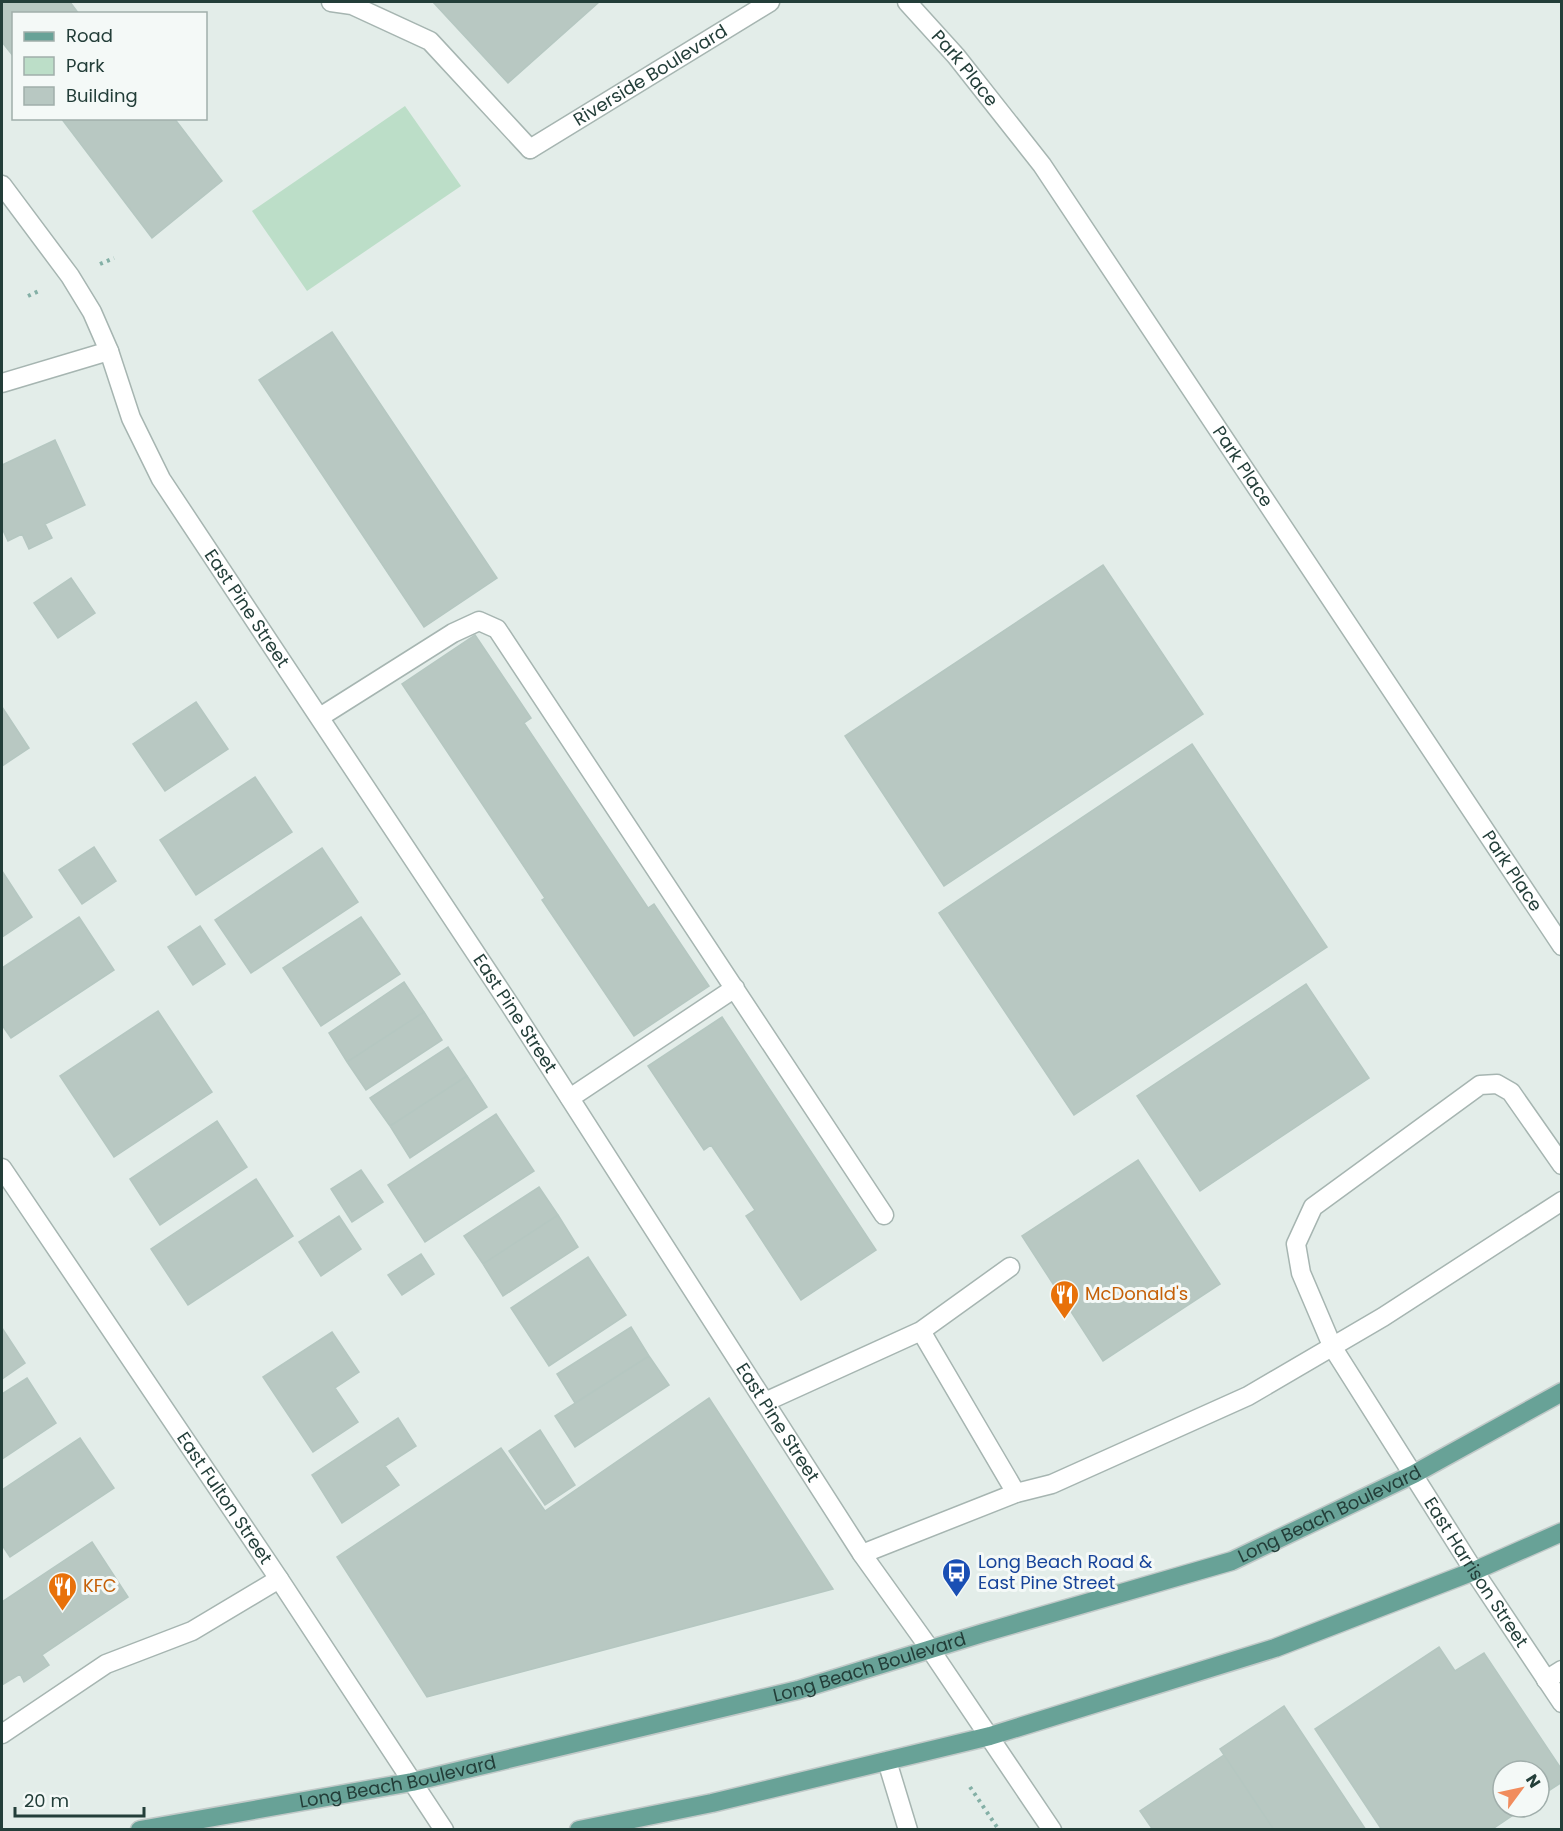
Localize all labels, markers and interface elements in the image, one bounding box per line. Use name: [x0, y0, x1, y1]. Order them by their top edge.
legend: [12, 12, 207, 120]
street label: Riverside Boulevard: [568, 18, 732, 132]
text: Road: [66, 23, 113, 48]
street label: Park Place: [926, 24, 1004, 112]
text: Park: [66, 53, 105, 78]
text: Building: [66, 83, 138, 108]
street label: Park Place: [1207, 421, 1279, 512]
street label: East Pine Street: [199, 544, 296, 672]
street label: Park Place: [1476, 825, 1549, 916]
street label: East Pine Street: [468, 949, 563, 1078]
restaurant icon: McDonald's: [1048, 1278, 1080, 1320]
place label: McDonald's: [1085, 1281, 1188, 1306]
street label: East Pine Street: [731, 1358, 826, 1487]
street label: East Fulton Street: [171, 1427, 278, 1569]
street label: Long Beach Boulevard: [1234, 1459, 1426, 1568]
street label: East Harrison Street: [1418, 1492, 1534, 1652]
place label: Long Beach Road & East Pine Street: [978, 1549, 1153, 1595]
bus stop icon: Long Beach Road & East Pine Street: [941, 1556, 973, 1598]
restaurant icon: KFC: [46, 1570, 78, 1612]
place label: KFC: [83, 1573, 117, 1598]
street label: Long Beach Boulevard: [770, 1626, 969, 1708]
street label: Long Beach Boulevard: [297, 1749, 498, 1814]
north arrow: [1491, 1759, 1551, 1819]
text: N: [1520, 1770, 1546, 1792]
scale bar: [15, 1780, 144, 1818]
text: 20 m: [24, 1788, 69, 1813]

